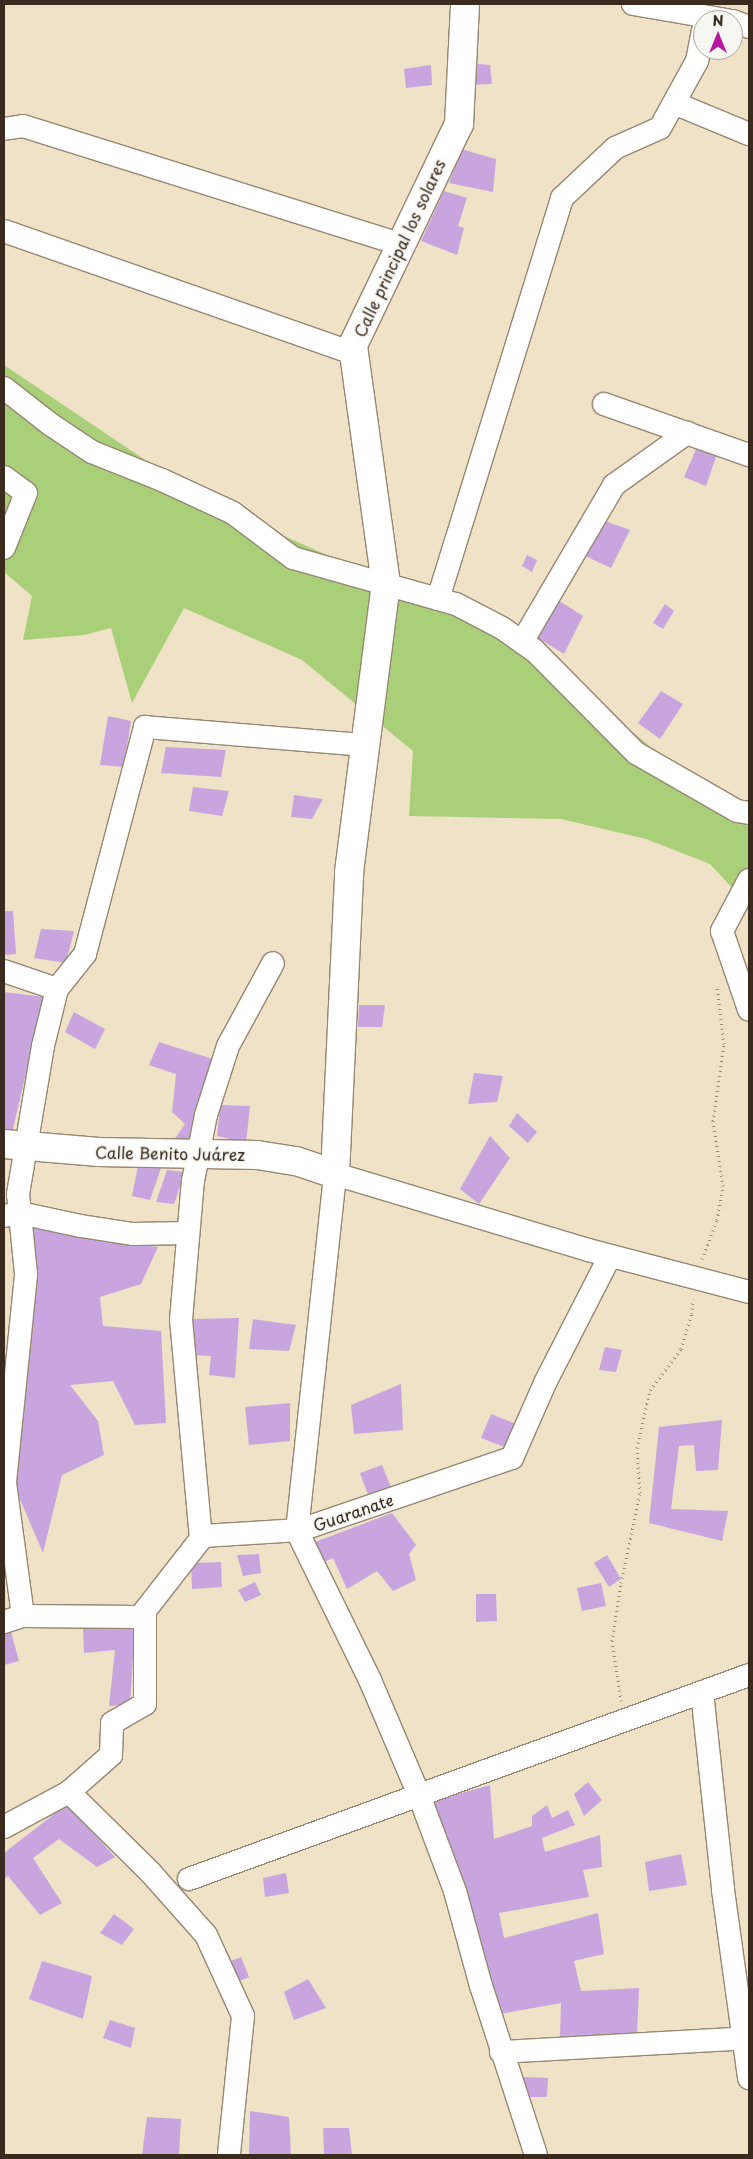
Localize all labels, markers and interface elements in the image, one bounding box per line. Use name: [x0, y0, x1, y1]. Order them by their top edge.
north arrow: [693, 10, 743, 60]
text: N: [712, 10, 724, 31]
street label: Calle principal los solares: [349, 154, 449, 342]
street label: Calle Benito Juárez: [95, 1142, 245, 1164]
street label: Guaranate: [310, 1489, 396, 1535]

